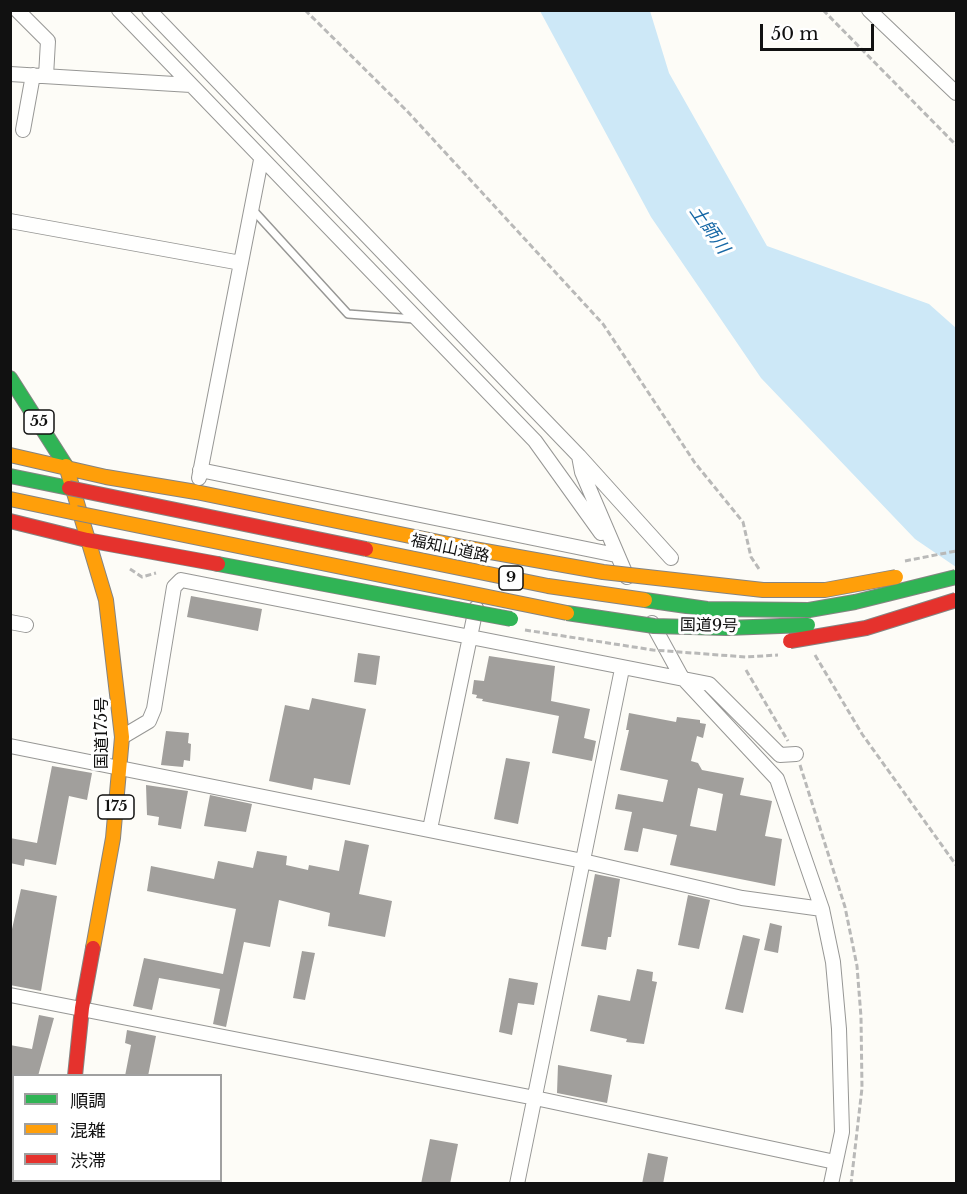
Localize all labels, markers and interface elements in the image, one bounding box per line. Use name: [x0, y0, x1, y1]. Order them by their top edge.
scale bar: [763, 12, 877, 50]
text: 50 m: [771, 23, 819, 45]
water label: 土師川: [685, 202, 733, 258]
road number: 55: [24, 410, 54, 434]
street label: 福知山道路: [409, 531, 491, 567]
road number: 9: [499, 566, 523, 590]
street label: 国道9号: [680, 616, 738, 636]
street label: 国道175号: [92, 697, 112, 769]
road number: 175: [98, 795, 134, 819]
legend: [12, 1074, 222, 1182]
text: 順調: [70, 1090, 106, 1112]
text: 混雑: [70, 1120, 106, 1142]
text: 渋滞: [70, 1150, 106, 1172]

